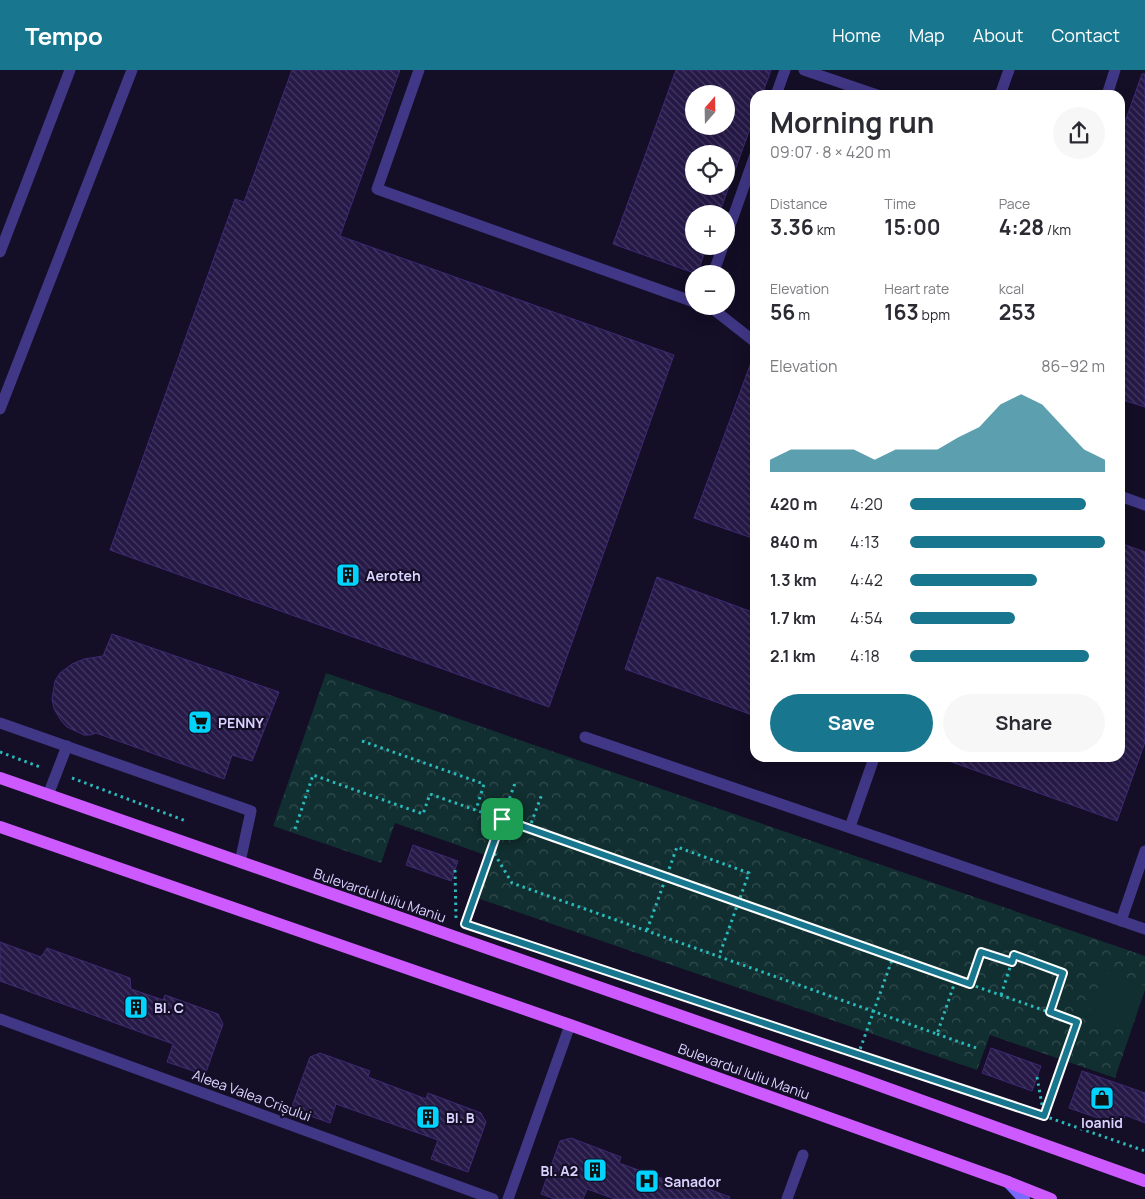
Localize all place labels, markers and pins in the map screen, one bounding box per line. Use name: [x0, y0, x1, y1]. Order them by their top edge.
building icon: Aeroteh: [335, 562, 361, 588]
place label: Aeroteh: [366, 566, 421, 585]
supermarket icon: PENNY: [187, 709, 213, 735]
place label: PENNY: [218, 713, 264, 732]
pin: [481, 798, 523, 840]
building icon: Bl. C: [123, 994, 149, 1020]
place label: Bl. C: [154, 998, 184, 1017]
shop icon: Ioanid: [1089, 1085, 1115, 1111]
building icon: Bl. B: [415, 1104, 441, 1130]
place label: Bl. B: [446, 1108, 475, 1127]
place label: Ioanid: [1081, 1113, 1123, 1132]
building icon: Bl. A2: [582, 1157, 608, 1183]
place label: Bl. A2: [540, 1161, 578, 1180]
hospital icon: Sanador: [634, 1168, 660, 1194]
place label: Sanador: [664, 1172, 721, 1191]

